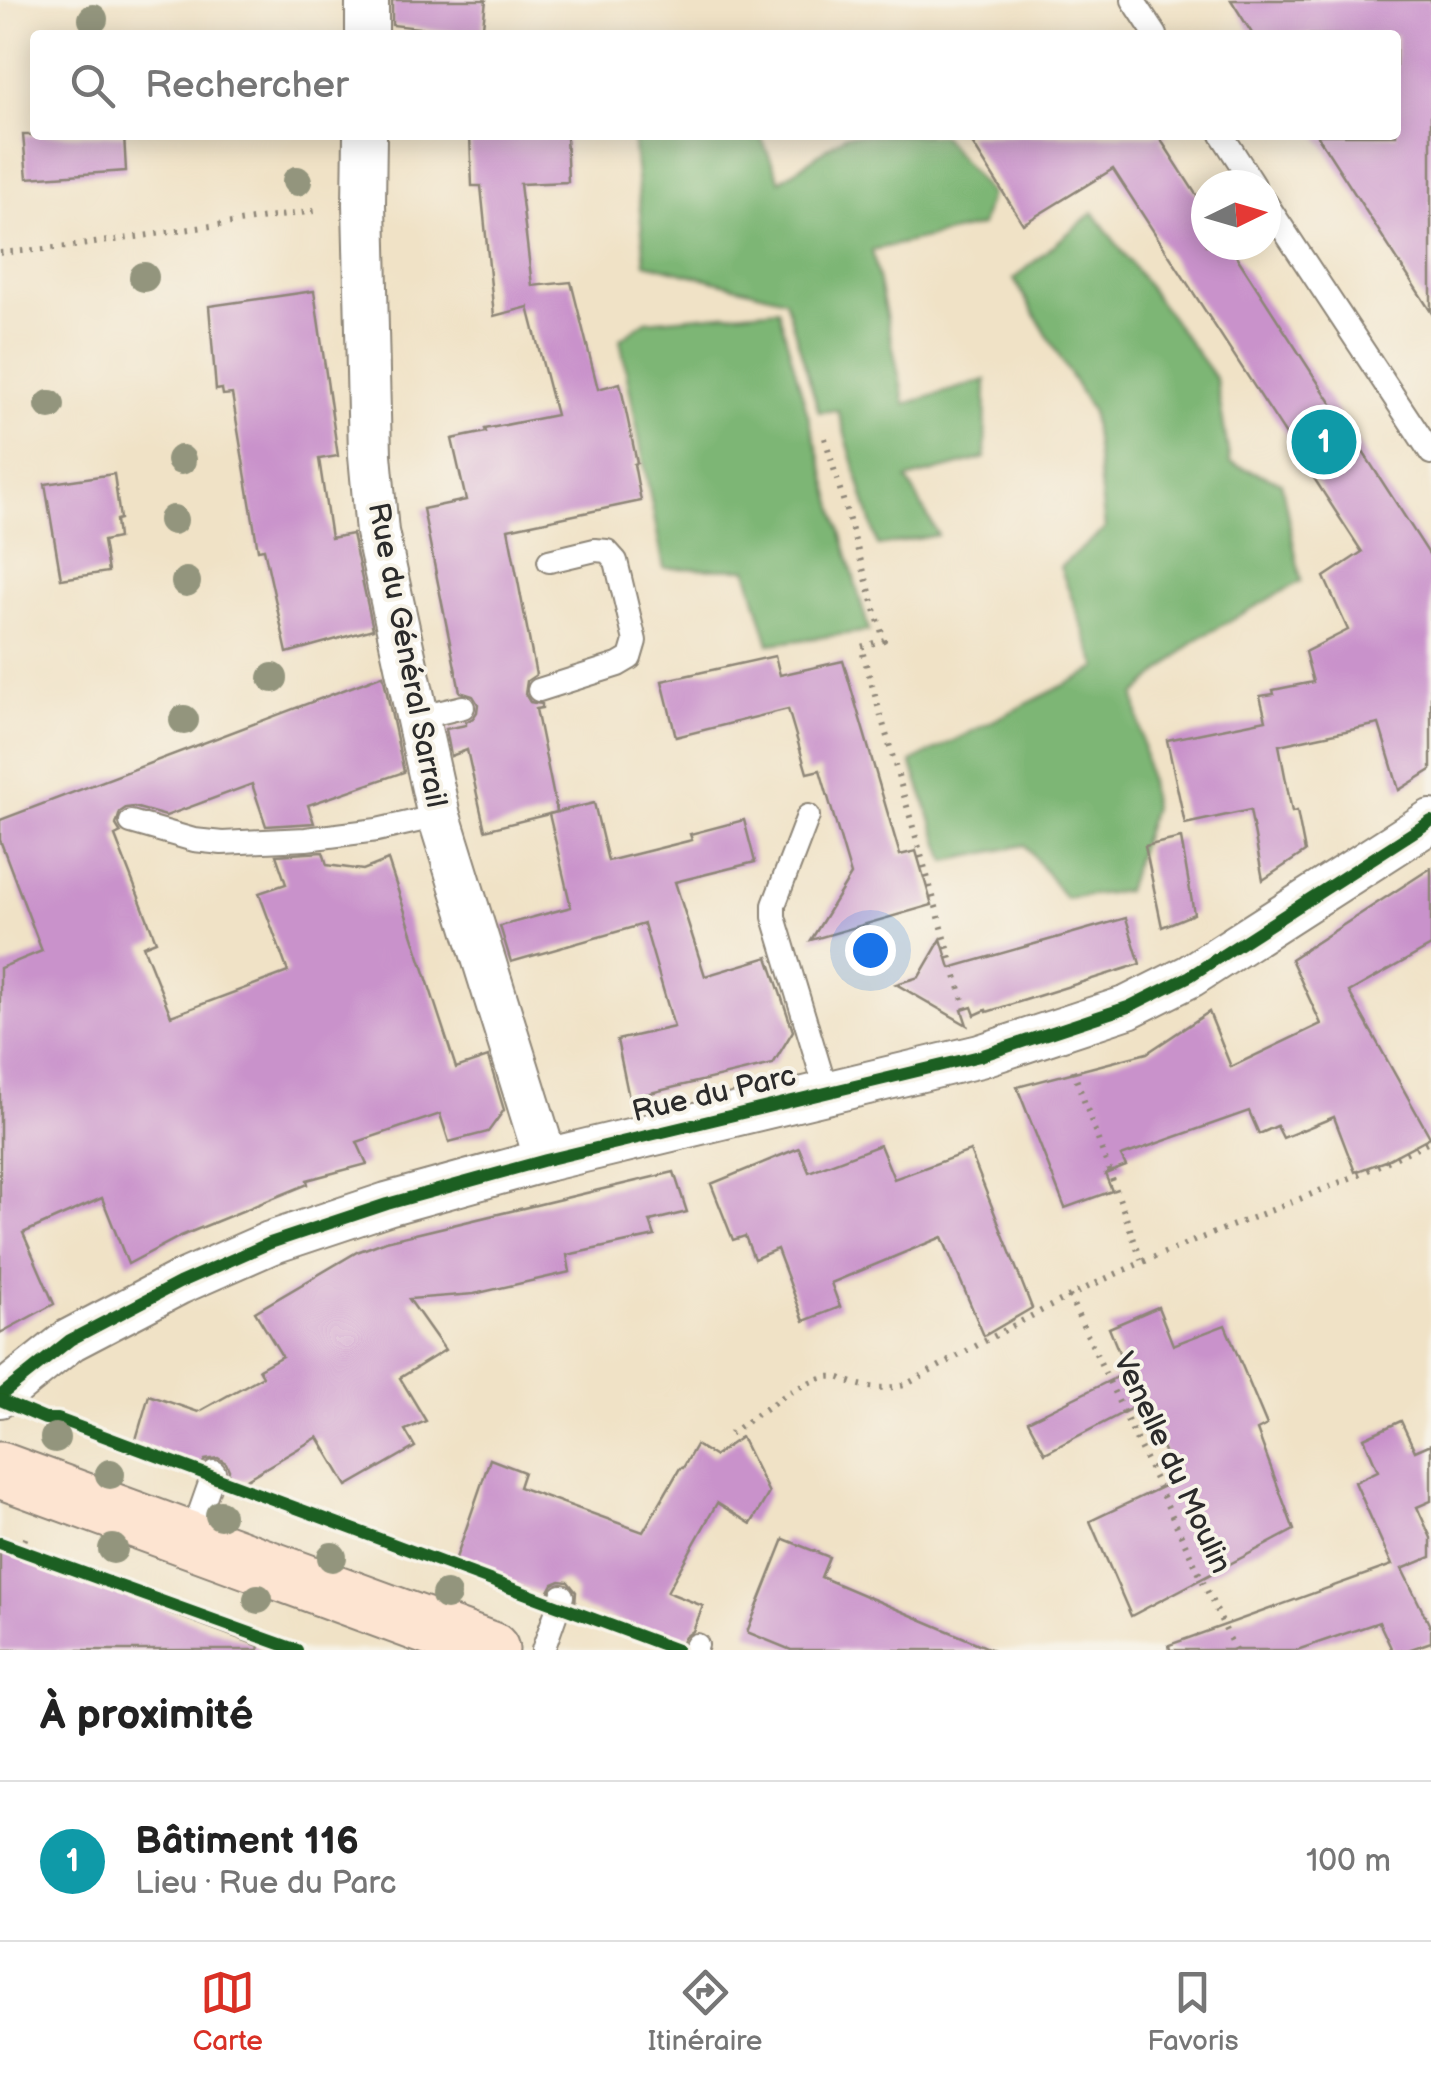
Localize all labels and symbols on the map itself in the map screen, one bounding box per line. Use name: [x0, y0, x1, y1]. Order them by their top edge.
north arrow: [1191, 170, 1281, 260]
pin: 1: [1292, 404, 1356, 480]
street label: Rue du Général Sarrail: [360, 500, 454, 810]
your location: [845, 925, 896, 976]
street label: Rue du Parc: [629, 1058, 799, 1130]
street label: Venelle du Moulin: [1105, 1347, 1239, 1579]

